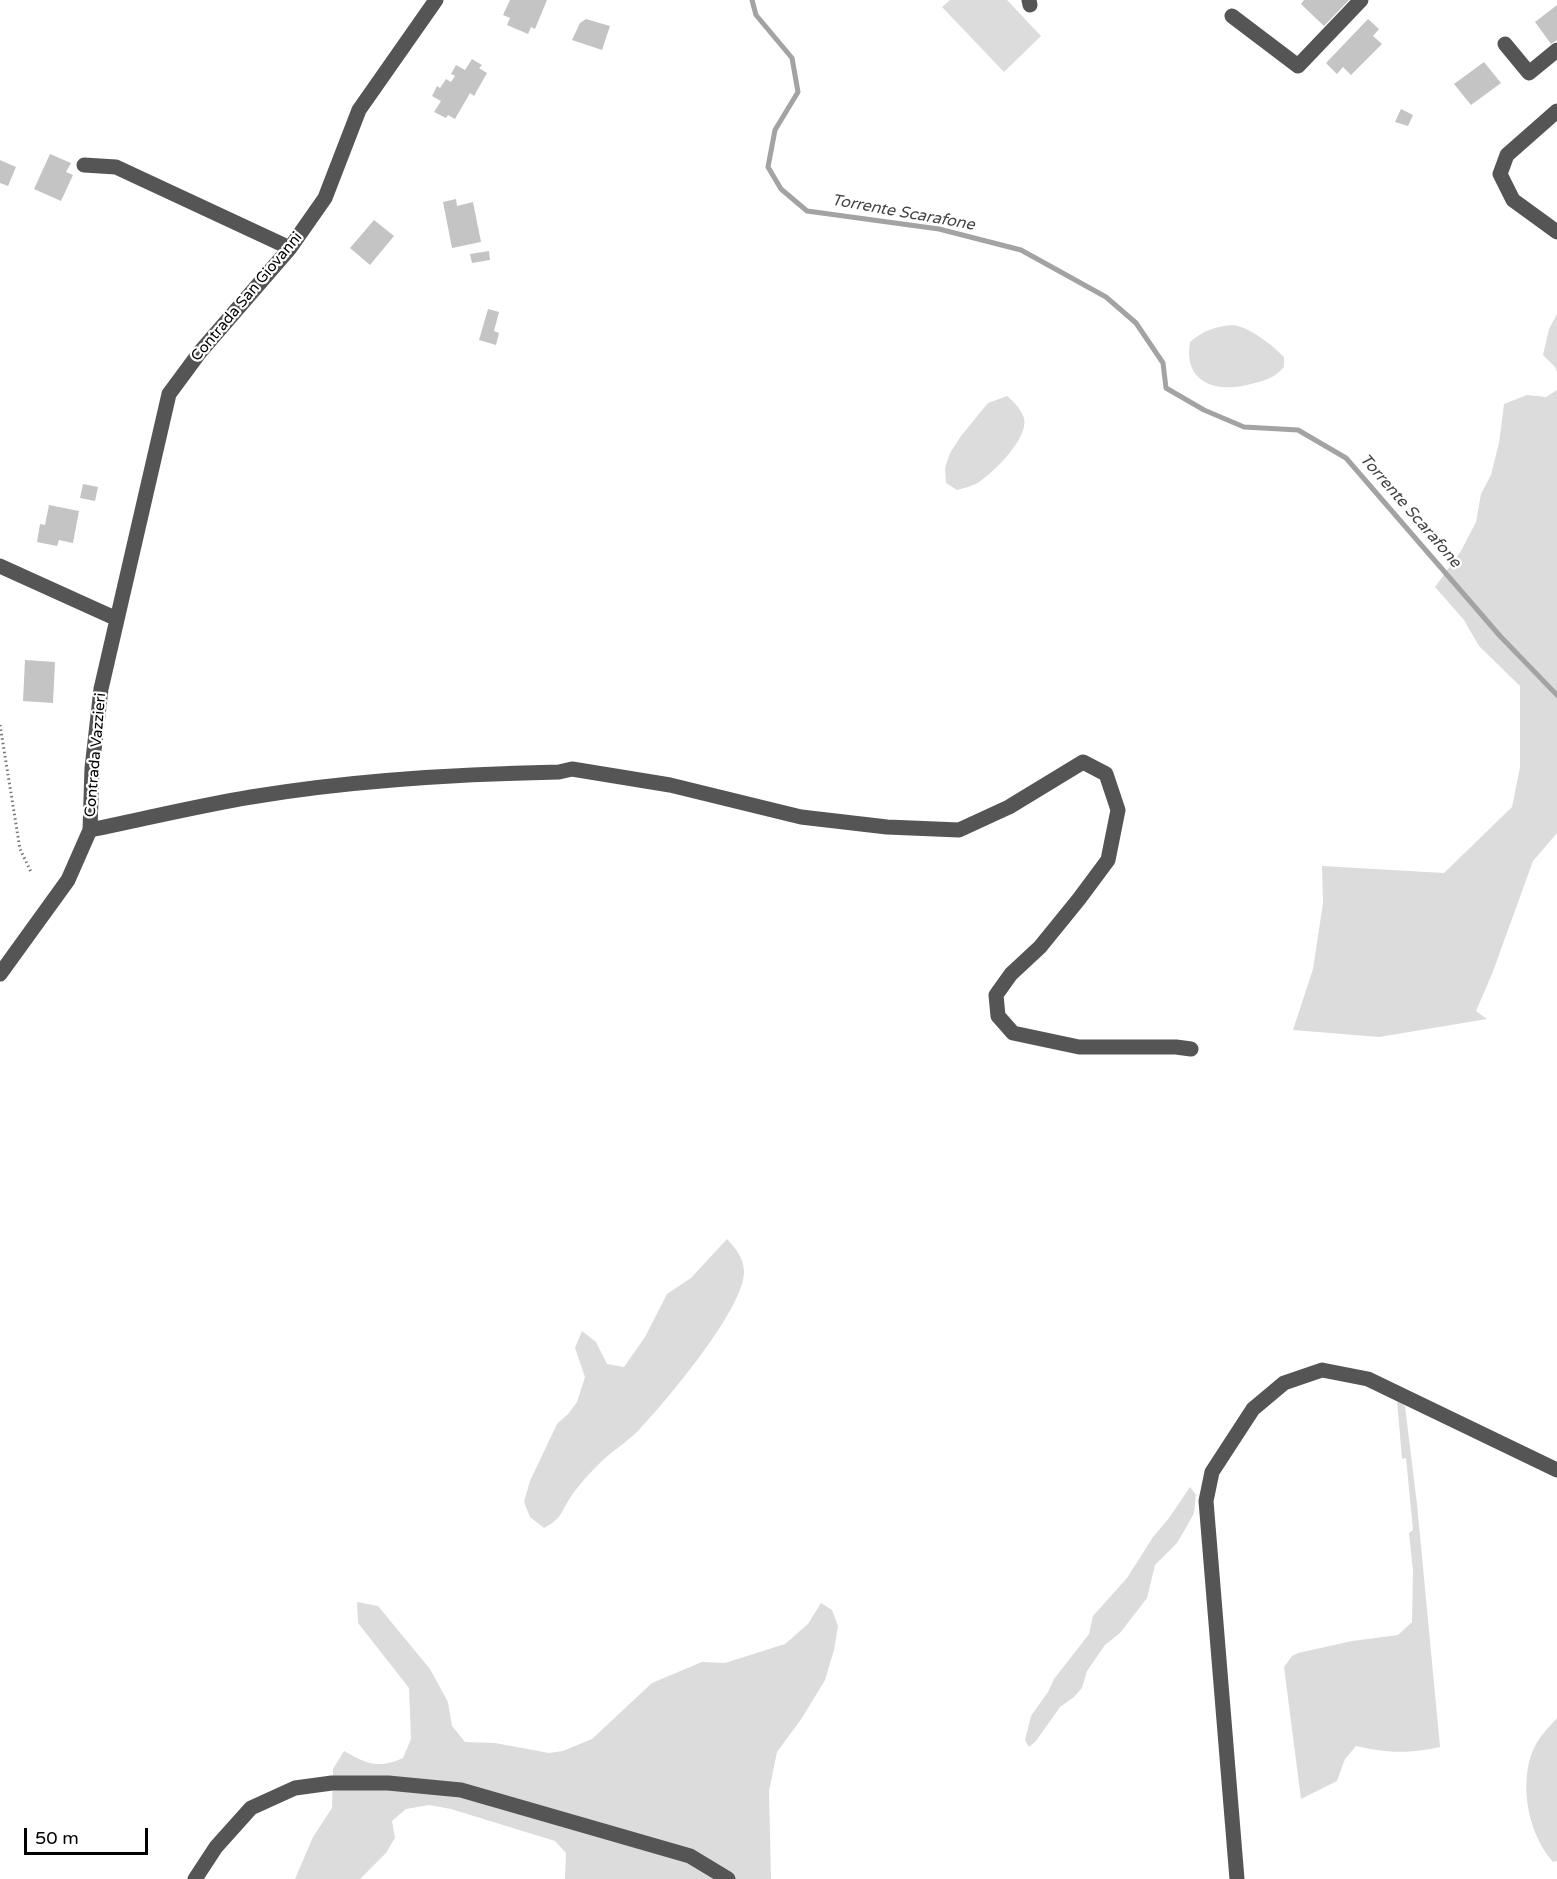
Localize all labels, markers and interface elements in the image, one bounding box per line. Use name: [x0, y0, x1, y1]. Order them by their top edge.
water label: Torrente Scarafone: [830, 191, 976, 235]
street label: Contrada San Giovanni: [188, 229, 306, 365]
water label: Torrente Scarafone: [1355, 450, 1465, 572]
street label: Contrada Vazzieri: [82, 692, 110, 818]
scale bar: [27, 1816, 152, 1854]
text: 50 m: [35, 1827, 79, 1849]

